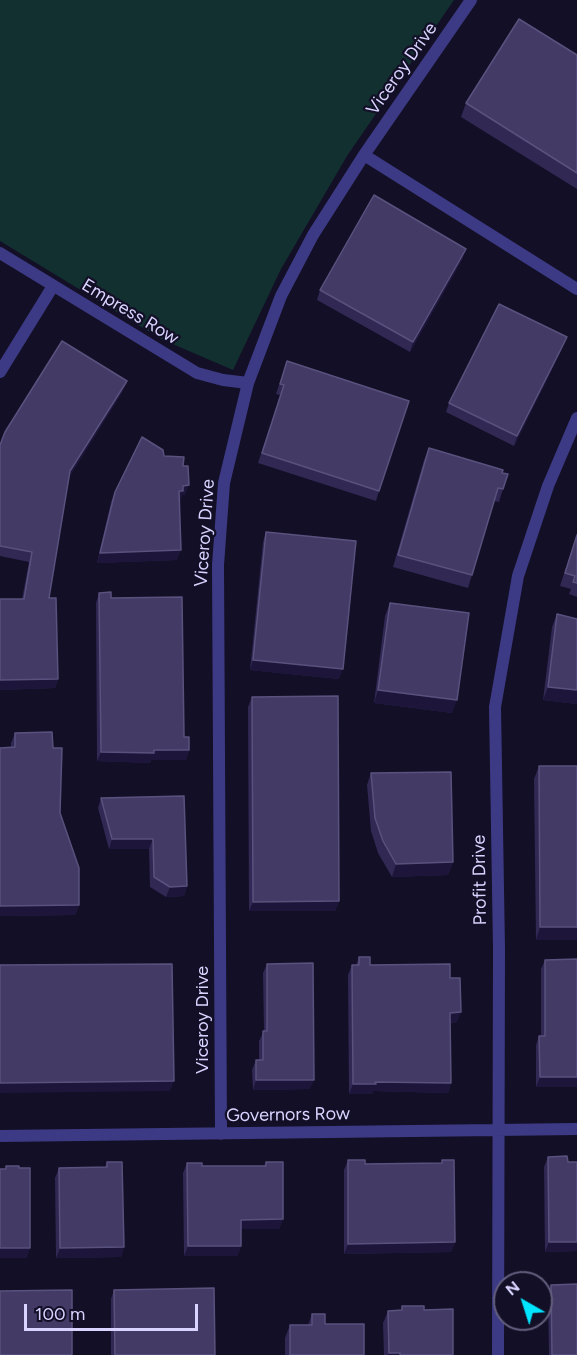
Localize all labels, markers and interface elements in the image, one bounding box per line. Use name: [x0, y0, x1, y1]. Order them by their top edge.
street label: Viceroy Drive: [362, 19, 442, 119]
street label: Empress Row: [78, 275, 182, 349]
street label: Viceroy Drive: [190, 478, 220, 588]
street label: Profit Drive: [468, 835, 492, 925]
street label: Viceroy Drive: [192, 966, 214, 1074]
street label: Governors Row: [226, 1103, 350, 1127]
north arrow: [493, 1271, 553, 1331]
text: N: [502, 1277, 523, 1299]
scale bar: [27, 1292, 201, 1330]
text: 100 m: [35, 1303, 85, 1325]

